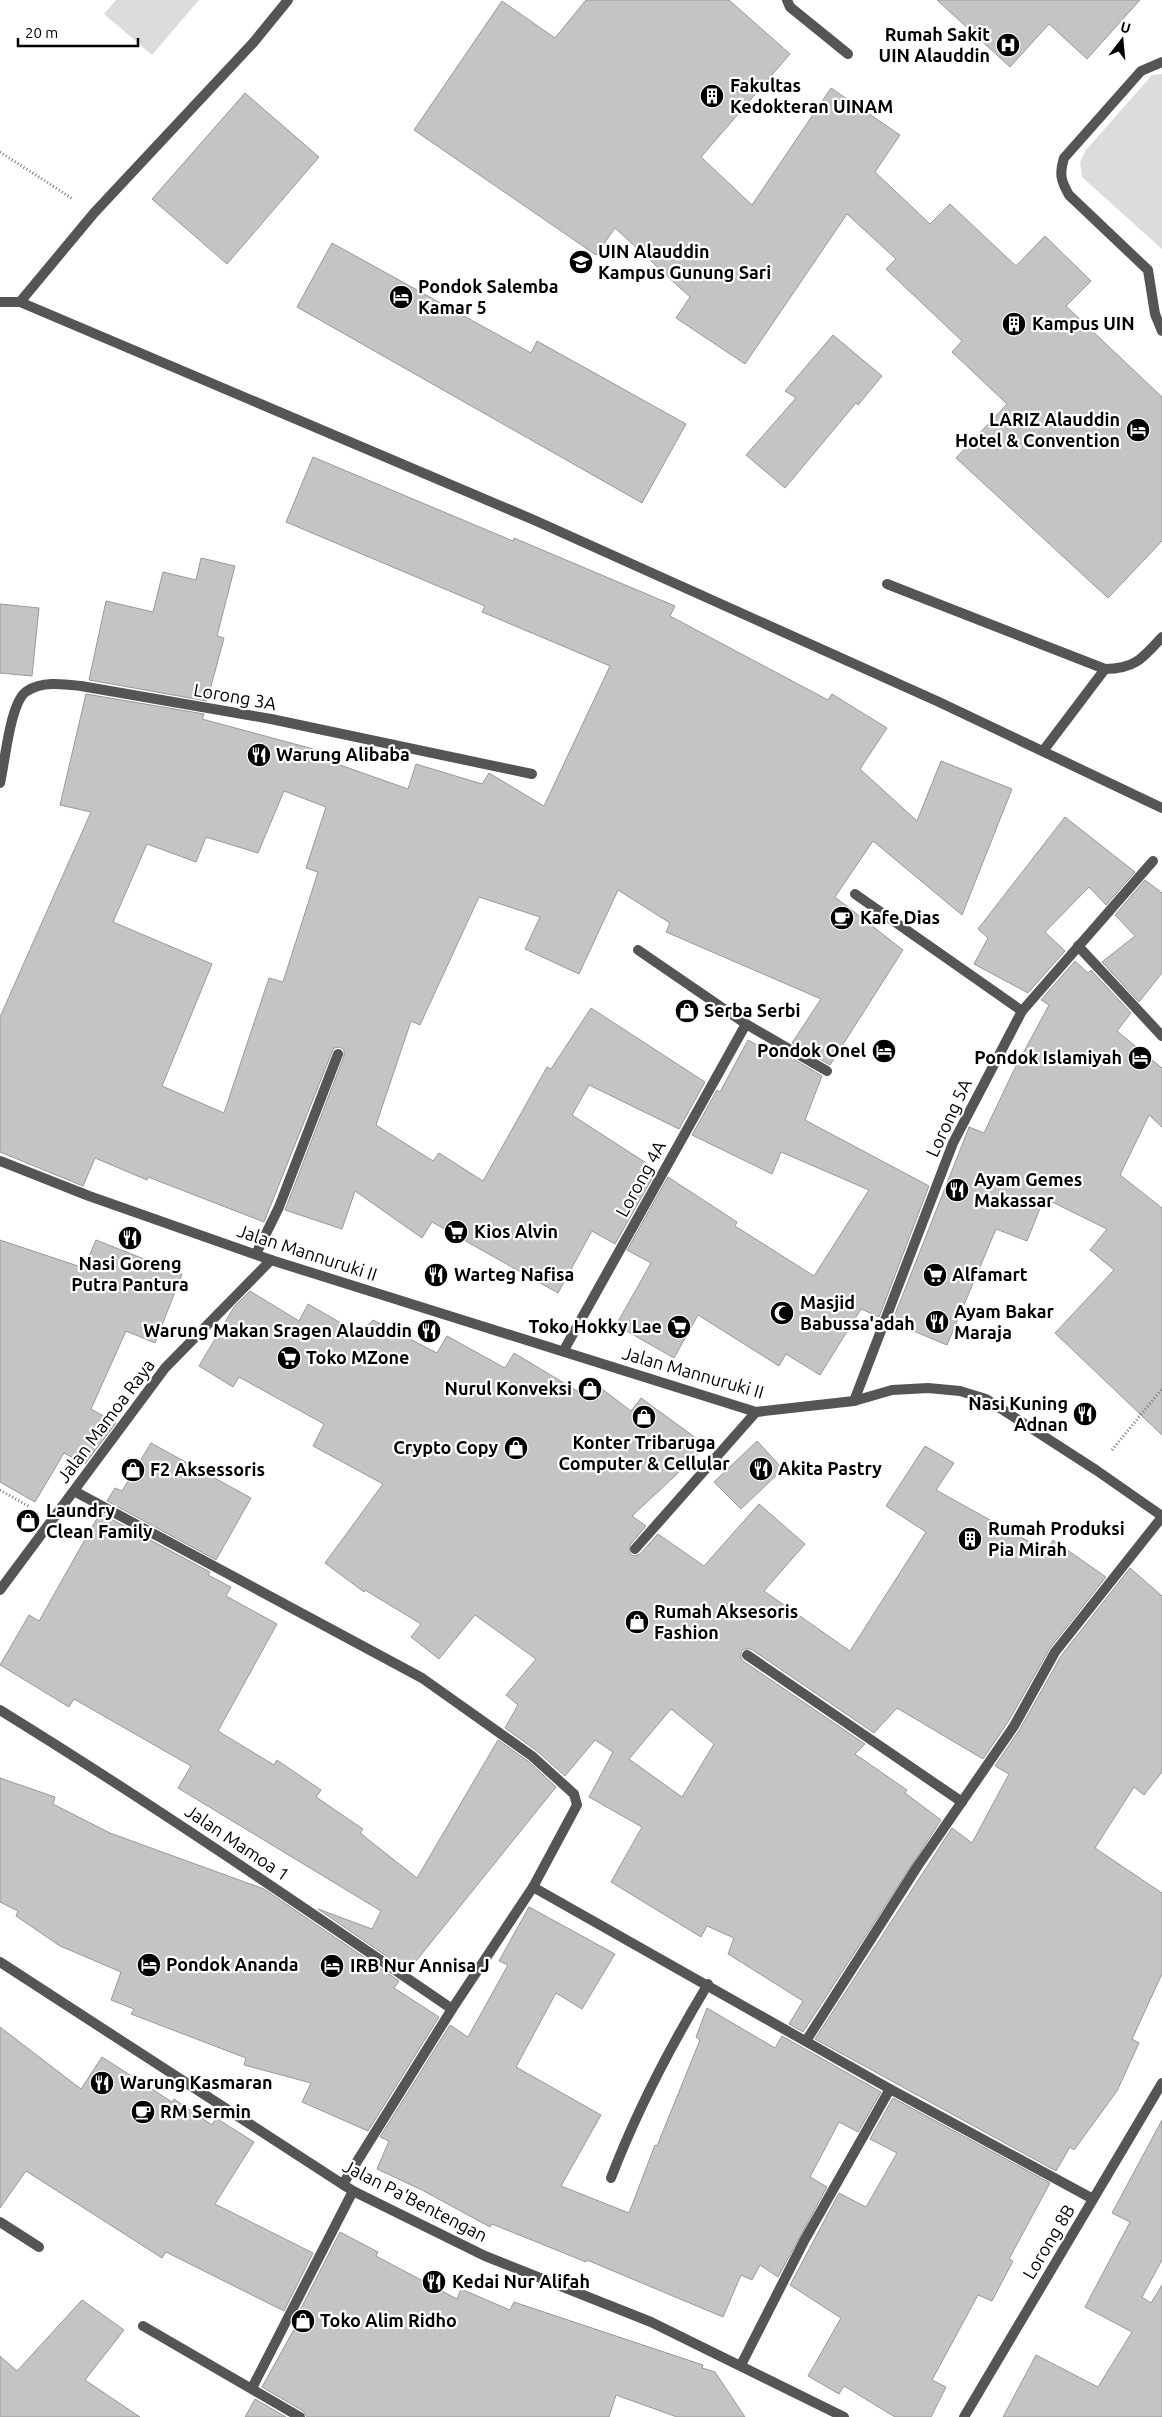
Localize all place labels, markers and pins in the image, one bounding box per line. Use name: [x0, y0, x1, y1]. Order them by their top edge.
place label: Rumah Sakit UIN Alauddin: [879, 24, 990, 65]
hospital icon: Rumah Sakit UIN Alauddin: [995, 32, 1021, 58]
place label: Fakultas Kedokteran UINAM: [730, 75, 893, 116]
building icon: Fakultas Kedokteran UINAM: [699, 83, 725, 109]
place label: UIN Alauddin Kampus Gunung Sari: [598, 241, 771, 282]
school or university icon: UIN Alauddin Kampus Gunung Sari: [568, 249, 594, 275]
place label: Pondok Salemba Kamar 5: [418, 276, 559, 317]
hotel icon: Pondok Salemba Kamar 5: [388, 284, 414, 310]
building icon: Kampus UIN: [1001, 311, 1027, 337]
place label: Kampus UIN: [1032, 313, 1135, 333]
place label: LARIZ Alauddin Hotel & Convention: [955, 409, 1120, 450]
hotel icon: LARIZ Alauddin Hotel & Convention: [1125, 417, 1151, 443]
restaurant icon: Warung Alibaba: [246, 742, 272, 768]
place label: Warung Alibaba: [276, 744, 410, 764]
cafe icon: Kafe Dias: [829, 905, 855, 931]
place label: Kafe Dias: [860, 907, 940, 927]
shop icon: Serba Serbi: [674, 998, 700, 1024]
place label: Serba Serbi: [704, 1000, 801, 1020]
hotel icon: Pondok Onel: [871, 1038, 897, 1064]
place label: Pondok Onel: [757, 1040, 867, 1060]
hotel icon: Pondok Islamiyah: [1127, 1045, 1153, 1071]
place label: Pondok Islamiyah: [974, 1047, 1122, 1067]
place label: Ayam Gemes Makassar: [974, 1169, 1082, 1210]
restaurant icon: Ayam Gemes Makassar: [944, 1177, 970, 1203]
supermarket icon: Kios Alvin: [443, 1219, 469, 1245]
place label: Kios Alvin: [474, 1221, 558, 1241]
restaurant icon: Nasi Goreng Putra Pantura: [117, 1225, 143, 1251]
place label: Nasi Goreng Putra Pantura: [71, 1253, 189, 1294]
restaurant icon: Warteg Nafisa: [423, 1262, 449, 1288]
supermarket icon: Alfamart: [922, 1262, 948, 1288]
place label: Warteg Nafisa: [454, 1264, 574, 1284]
place label: Alfamart: [952, 1264, 1028, 1284]
place label: Masjid Babussa'adah: [800, 1292, 915, 1333]
mosque icon: Masjid Babussa'adah: [769, 1300, 795, 1326]
place label: Ayam Bakar Maraja: [954, 1301, 1055, 1342]
restaurant icon: Ayam Bakar Maraja: [924, 1309, 950, 1335]
supermarket icon: Toko Hokky Lae: [666, 1314, 692, 1340]
place label: Toko Hokky Lae: [529, 1316, 662, 1336]
restaurant icon: Warung Makan Sragen Alauddin: [416, 1318, 442, 1344]
place label: Warung Makan Sragen Alauddin: [143, 1320, 412, 1340]
supermarket icon: Toko MZone: [276, 1345, 302, 1371]
place label: Toko MZone: [306, 1347, 409, 1367]
shop icon: Nurul Konveksi: [577, 1376, 603, 1402]
place label: Nurul Konveksi: [444, 1378, 572, 1398]
place label: Nasi Kuning Adnan: [968, 1393, 1068, 1434]
restaurant icon: Nasi Kuning Adnan: [1072, 1401, 1098, 1427]
shop icon: Konter Tribaruga Computer & Cellular: [631, 1404, 657, 1430]
place label: Konter Tribaruga Computer & Cellular: [558, 1432, 730, 1473]
shop icon: Crypto Copy: [503, 1435, 529, 1461]
place label: Crypto Copy: [393, 1437, 498, 1457]
restaurant icon: Akita Pastry: [748, 1456, 774, 1482]
shop icon: F2 Aksessoris: [120, 1457, 146, 1483]
place label: Akita Pastry: [778, 1458, 882, 1478]
place label: F2 Aksessoris: [150, 1459, 265, 1479]
place label: Laundry Clean Family: [46, 1500, 153, 1541]
shop icon: Laundry Clean Family: [15, 1508, 41, 1534]
place label: Rumah Produksi Pia Mirah: [988, 1518, 1125, 1559]
building icon: Rumah Produksi Pia Mirah: [957, 1526, 983, 1552]
place label: Rumah Aksesoris Fashion: [654, 1601, 798, 1642]
shop icon: Rumah Aksesoris Fashion: [624, 1609, 650, 1635]
hotel icon: Pondok Ananda: [136, 1952, 162, 1978]
hotel icon: IRB Nur Annisa J: [319, 1953, 345, 1979]
place label: Pondok Ananda: [166, 1954, 299, 1974]
place label: IRB Nur Annisa J: [350, 1955, 490, 1975]
restaurant icon: Warung Kasmaran: [89, 2070, 115, 2096]
place label: Warung Kasmaran: [120, 2072, 273, 2092]
cafe icon: RM Sermin: [130, 2099, 156, 2125]
place label: RM Sermin: [160, 2101, 251, 2121]
restaurant icon: Kedai Nur Alifah: [421, 2269, 447, 2295]
place label: Kedai Nur Alifah: [452, 2271, 590, 2291]
shop icon: Toko Alim Ridho: [290, 2308, 316, 2334]
place label: Toko Alim Ridho: [320, 2310, 457, 2330]

